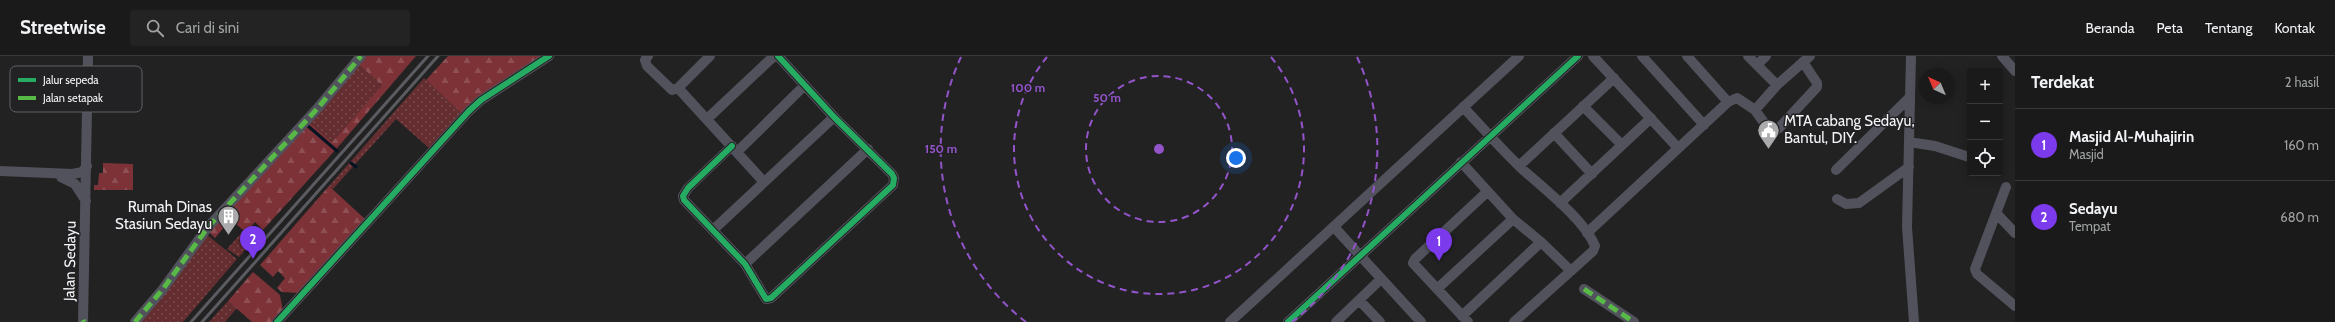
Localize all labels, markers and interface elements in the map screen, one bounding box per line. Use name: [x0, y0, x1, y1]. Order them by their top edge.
search box: [130, 10, 410, 46]
text: Streetwise: [20, 16, 106, 39]
icon: search: [144, 17, 166, 39]
text: Cari di sini: [176, 19, 239, 37]
text: Beranda: [2086, 19, 2135, 37]
text: Peta: [2157, 19, 2183, 37]
text: Tentang: [2205, 19, 2252, 37]
text: Kontak: [2274, 19, 2315, 37]
legend: [10, 66, 142, 112]
north arrow: [1919, 68, 1955, 104]
map controls: [1967, 68, 2003, 176]
button: +: [1967, 68, 2003, 104]
text: Terdekat: [2031, 72, 2094, 92]
text: Jalur sepeda: [42, 73, 99, 87]
text: 2 hasil: [2285, 74, 2319, 90]
text: 100 m: [1011, 80, 1045, 95]
text: 50 m: [1093, 90, 1121, 105]
text: Jalan setapak: [42, 91, 103, 105]
button: −: [1967, 104, 2003, 140]
place label: MTA cabang Sedayu, Bantul, DIY.: [1784, 112, 1915, 147]
public building icon: MTA cabang Sedayu, Bantul, DIY.: [1756, 117, 1782, 150]
text: Masjid Al-Muhajirin: [2069, 128, 2194, 146]
text: 1: [2042, 137, 2046, 153]
text: 160 m: [2284, 137, 2319, 153]
button: locate: [1967, 140, 2003, 176]
text: 150 m: [925, 141, 957, 156]
centre of rings: [1152, 142, 1166, 156]
text: Masjid: [2069, 146, 2104, 162]
your location: [1226, 148, 1246, 168]
place label: Rumah Dinas Stasiun Sedayu: [115, 198, 212, 233]
text: Sedayu: [2069, 200, 2117, 218]
building icon: Rumah Dinas Stasiun Sedayu: [215, 203, 241, 236]
text: 2: [2041, 209, 2047, 225]
text: 680 m: [2280, 209, 2319, 225]
text: Tempat: [2069, 218, 2111, 234]
street label: Jalan Sedayu: [60, 221, 80, 302]
pin: 2: [240, 226, 266, 259]
pin: 1: [1426, 228, 1452, 261]

